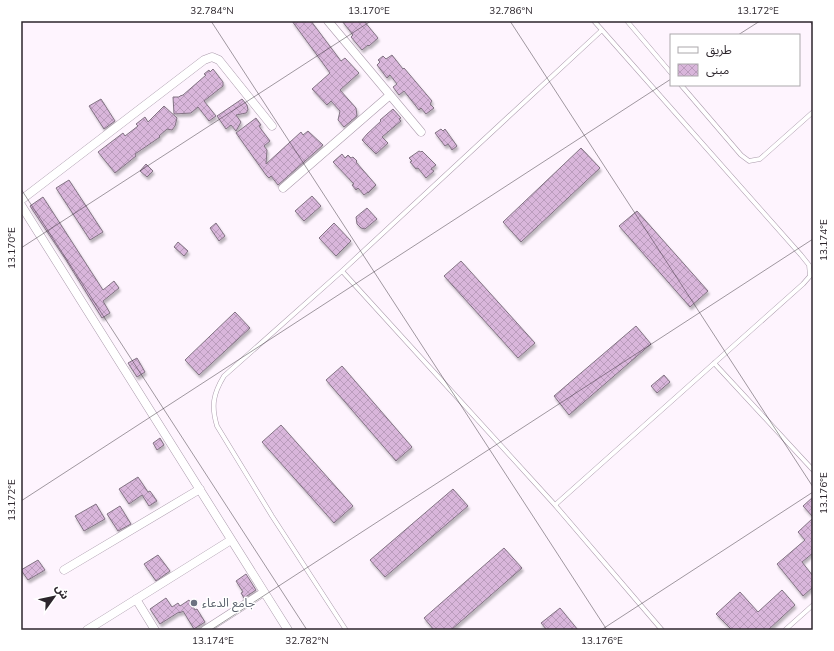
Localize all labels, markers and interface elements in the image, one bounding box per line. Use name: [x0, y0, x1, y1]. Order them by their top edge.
text: 32.784°N: [190, 4, 234, 18]
text: 13.170°E: [348, 4, 390, 18]
text: 32.786°N: [489, 4, 533, 18]
text: 13.172°E: [737, 4, 779, 18]
legend: [670, 34, 800, 86]
text: طريق: [706, 42, 732, 58]
text: مبنى: [706, 62, 729, 78]
text: 13.174°E: [817, 219, 831, 261]
text: 13.170°E: [5, 227, 19, 269]
text: 13.176°E: [817, 472, 831, 514]
text: 13.172°E: [5, 479, 19, 521]
north arrow: [34, 577, 74, 617]
text: ش: [52, 581, 72, 602]
place label: جامع الدعاء: [202, 595, 255, 612]
marker: جامع الدعاء: [189, 598, 199, 608]
text: 13.174°E: [192, 634, 234, 648]
text: 32.782°N: [285, 634, 329, 648]
text: 13.176°E: [581, 634, 623, 648]

